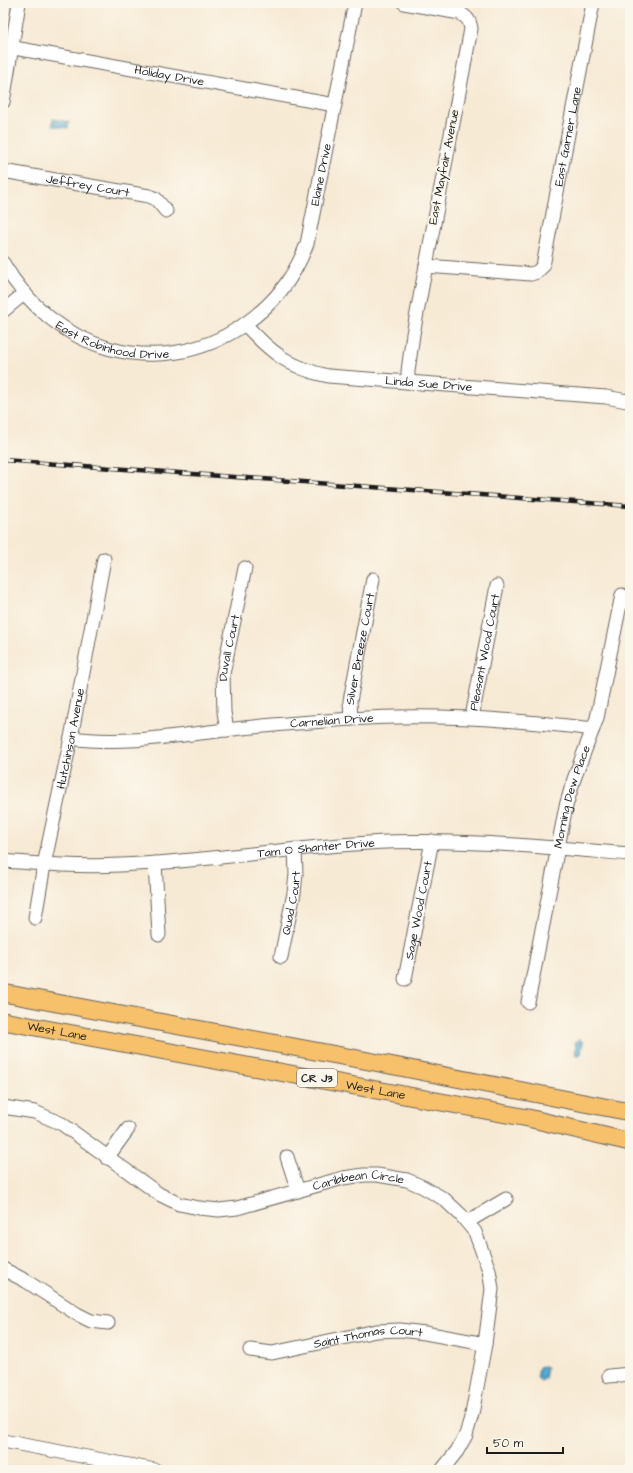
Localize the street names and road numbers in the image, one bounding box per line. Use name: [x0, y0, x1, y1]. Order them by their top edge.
street label: Holiday Drive: [133, 61, 206, 90]
street label: East Garner Lane: [550, 85, 585, 188]
street label: East Mayfair Avenue: [424, 107, 465, 226]
street label: Elaine Drive: [306, 141, 335, 207]
street label: Jeffrey Court: [45, 170, 131, 201]
street label: East Robinhood Drive: [53, 316, 170, 363]
street label: Linda Sue Drive: [385, 372, 473, 395]
street label: Silver Breeze Court: [341, 591, 379, 705]
street label: Pleasant Wood Court: [465, 592, 504, 712]
street label: Duvall Court: [214, 613, 244, 681]
street label: Hutchinson Avenue: [52, 686, 89, 790]
street label: Carnelian Drive: [290, 709, 374, 732]
street label: Morning Dew Place: [549, 742, 595, 850]
street label: Tam O Shanter Drive: [256, 834, 376, 862]
street label: Sage Wood Court: [401, 860, 436, 961]
street label: Quad Court: [277, 871, 305, 936]
street label: West Lane: [26, 1017, 89, 1045]
road number: CR J3: [297, 1069, 337, 1087]
street label: West Lane: [344, 1076, 407, 1104]
street label: Caribbean Circle: [311, 1166, 406, 1195]
street label: Saint Thomas Court: [312, 1321, 424, 1353]

